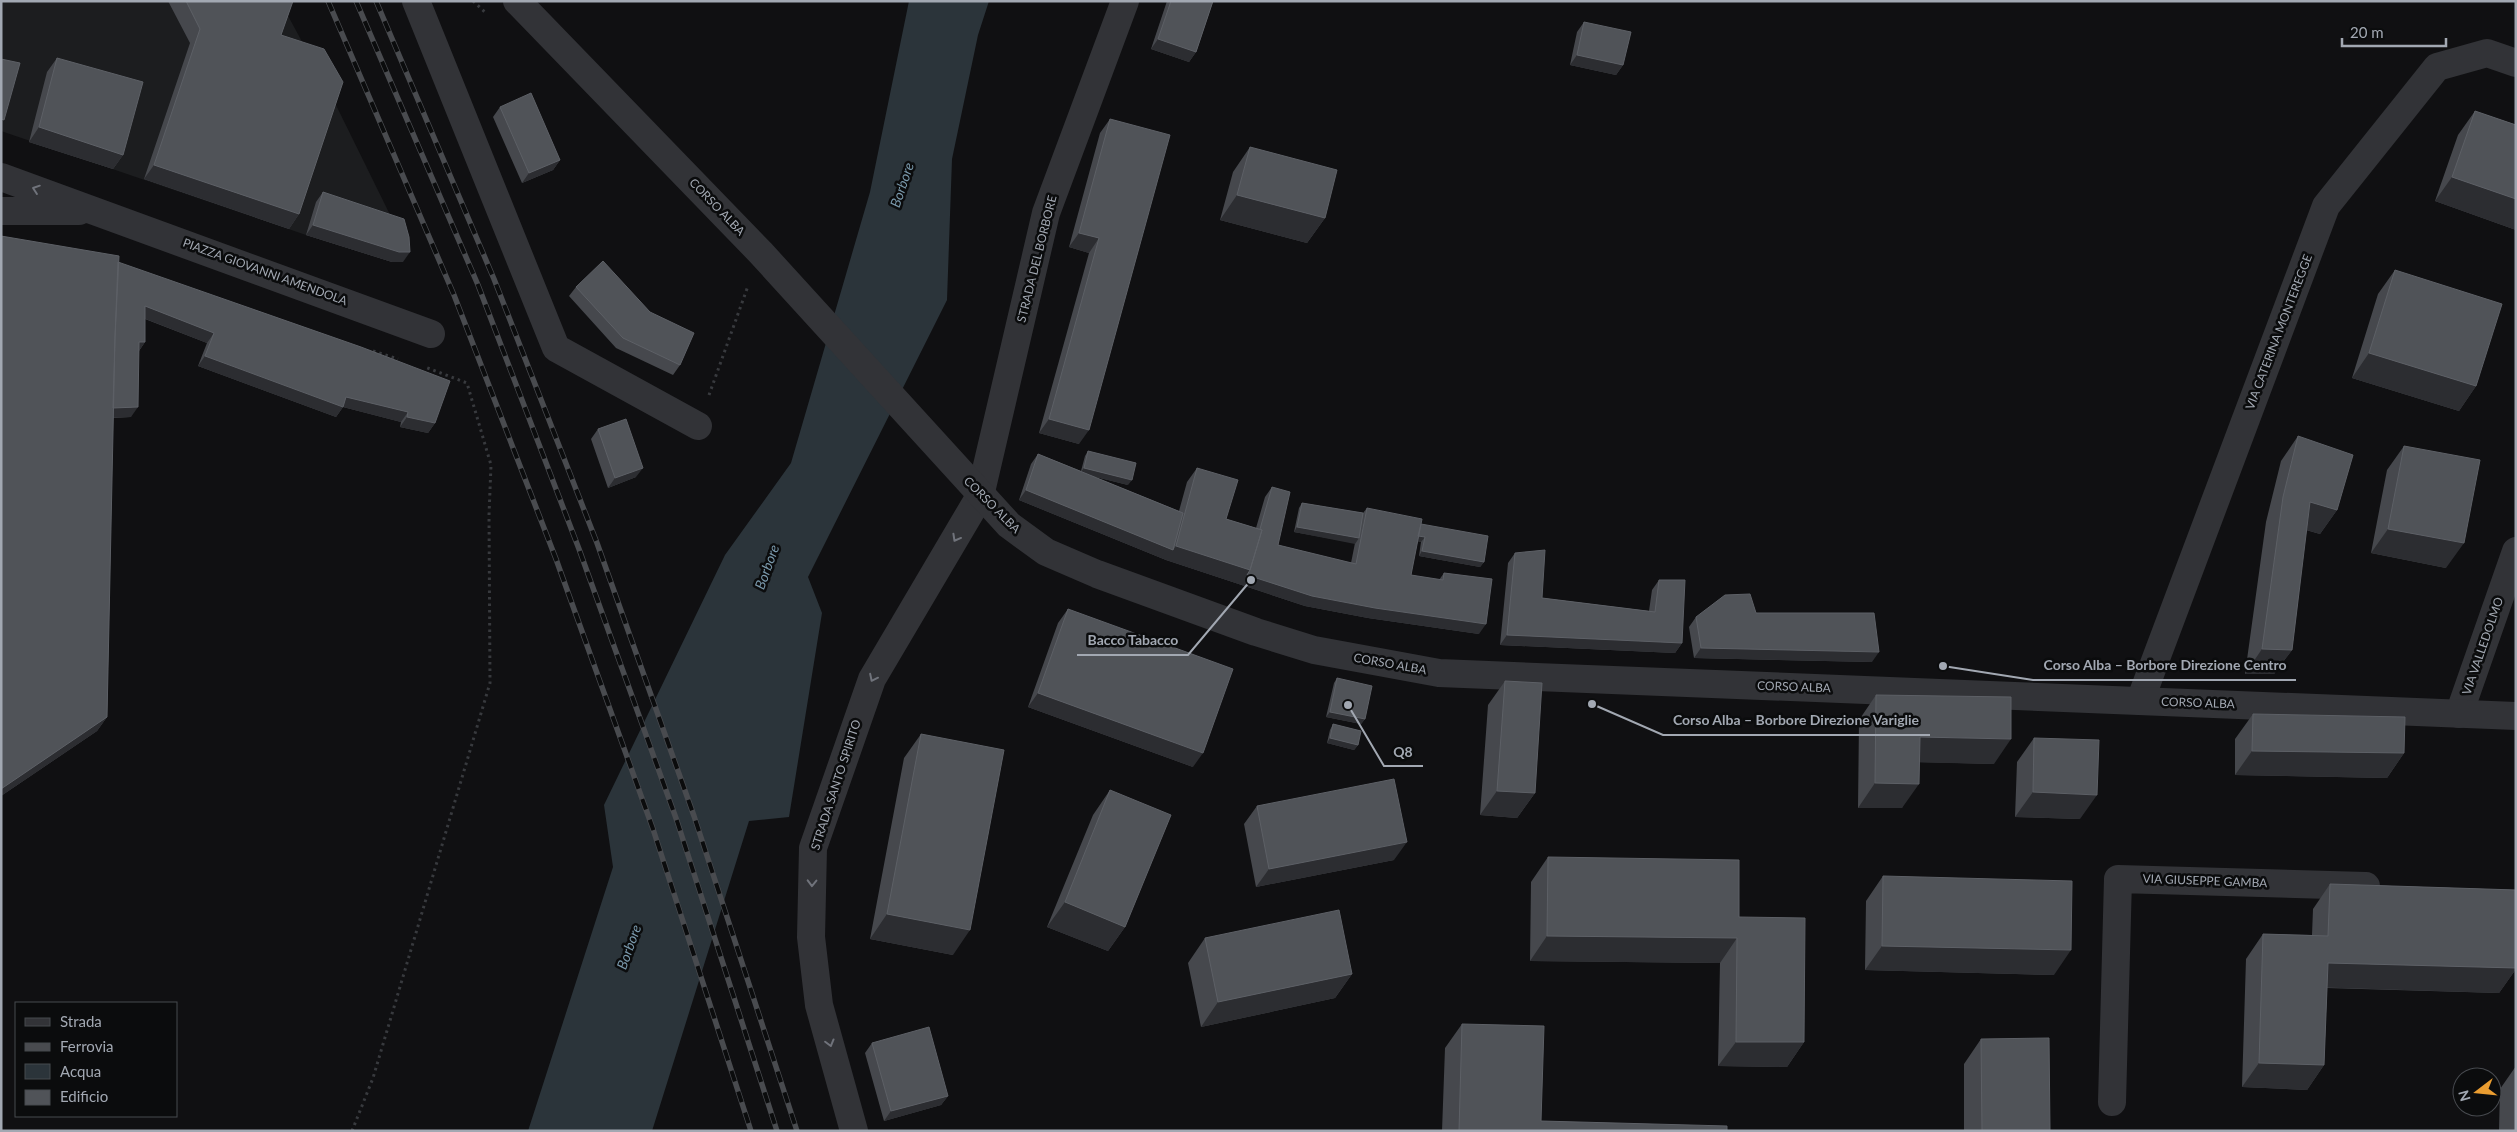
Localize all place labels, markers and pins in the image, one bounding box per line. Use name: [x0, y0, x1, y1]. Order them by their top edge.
callout: Bacco Tabacco: [1077, 626, 1188, 655]
callout: Corso Alba – Borbore Direzione Centro: [2033, 651, 2296, 680]
callout: Corso Alba – Borbore Direzione Variglie: [1663, 706, 1930, 735]
callout: Q8: [1384, 737, 1423, 766]

